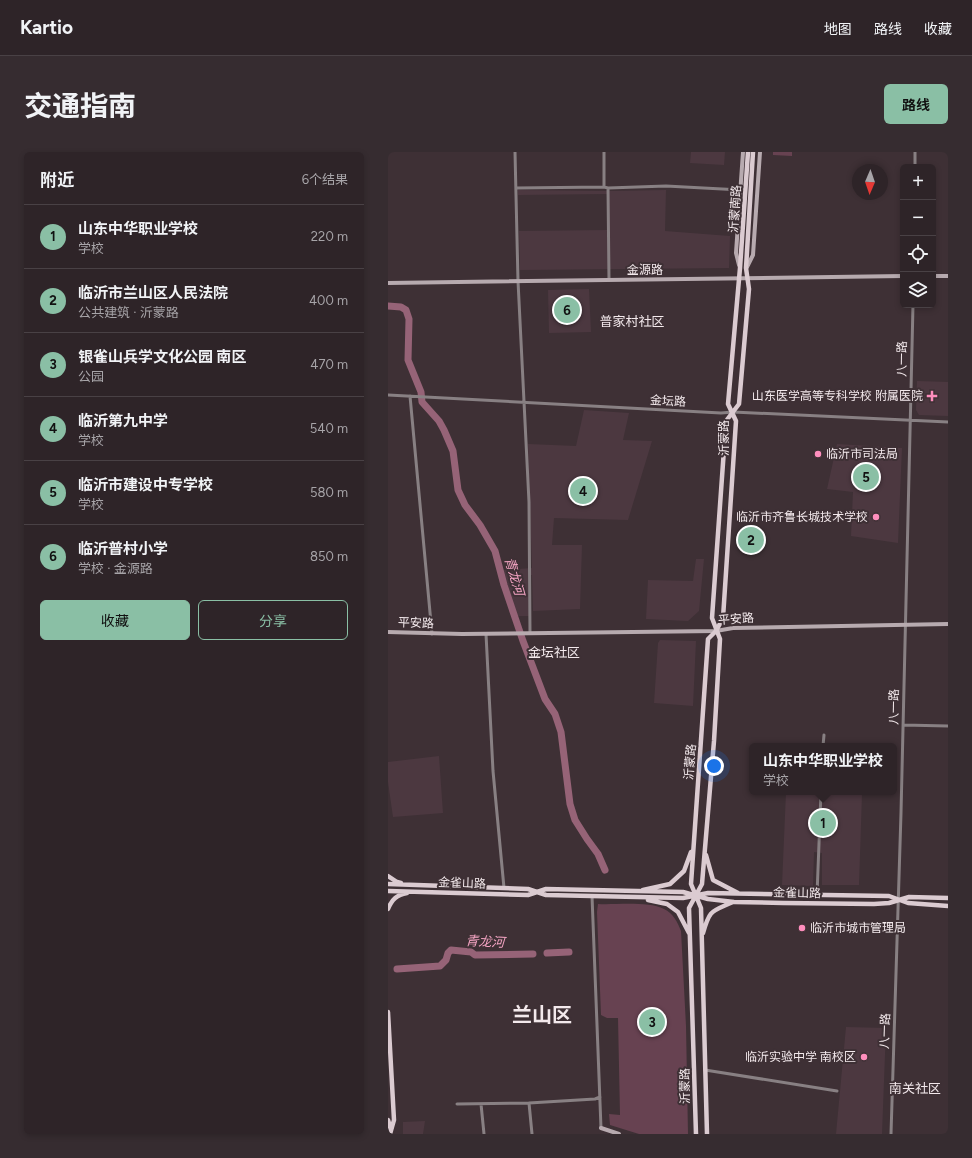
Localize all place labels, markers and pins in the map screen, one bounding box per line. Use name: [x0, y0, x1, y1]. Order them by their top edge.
pin: 6: [554, 295, 580, 325]
place label: 山东医学高等专科学校 附属医院: [752, 389, 923, 403]
marker: 山东医学高等专科学校 附属医院: [926, 390, 938, 402]
place label: 临沂市司法局: [826, 447, 898, 461]
marker: 临沂市司法局: [813, 449, 823, 459]
pin: 5: [853, 462, 879, 492]
pin: 4: [570, 476, 596, 506]
place label: 临沂市齐鲁长城技术学校: [736, 510, 868, 524]
marker: 临沂市齐鲁长城技术学校: [871, 512, 881, 522]
pin: 2: [738, 525, 764, 555]
pin: 1: [810, 808, 836, 838]
place label: 临沂市城市管理局: [810, 921, 906, 935]
marker: 临沂市城市管理局: [797, 923, 807, 933]
pin: 3: [639, 1007, 665, 1037]
place label: 临沂实验中学 南校区: [745, 1050, 856, 1064]
marker: 临沂实验中学 南校区: [859, 1052, 869, 1062]

